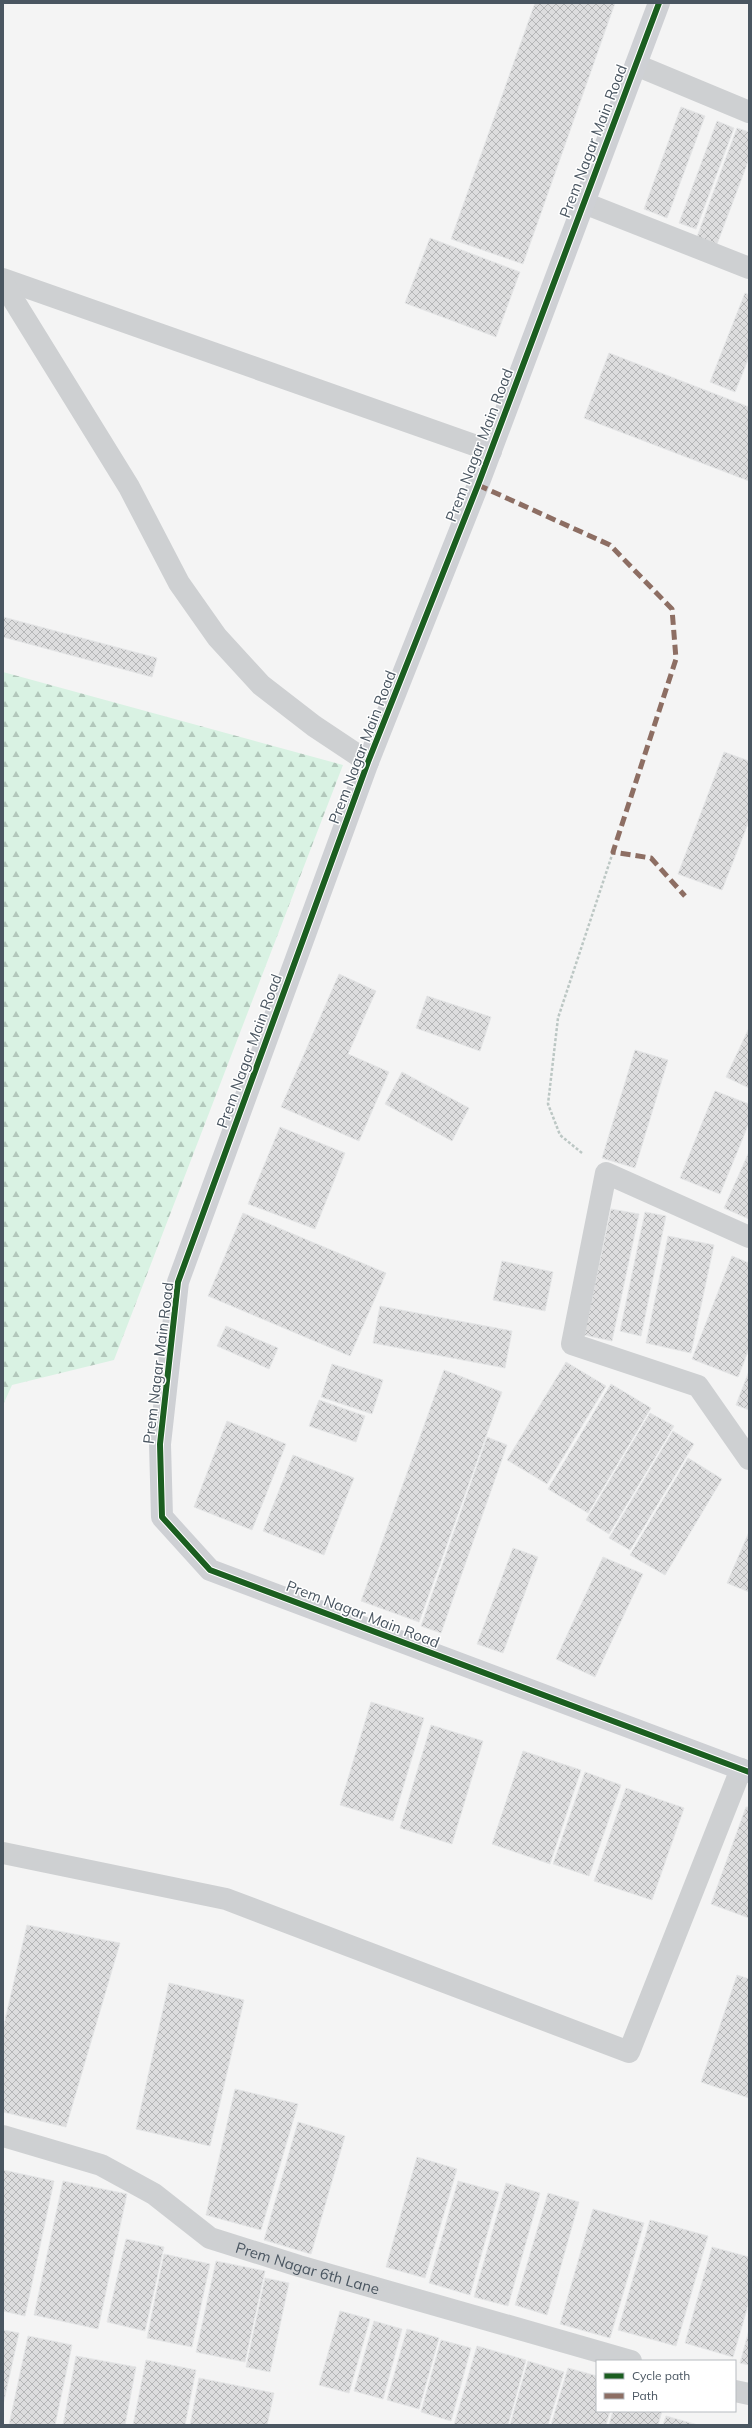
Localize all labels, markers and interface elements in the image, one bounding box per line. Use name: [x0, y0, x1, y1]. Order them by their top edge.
street label: Prem Nagar Main Road: [555, 62, 631, 220]
street label: Prem Nagar Main Road: [441, 366, 517, 524]
street label: Prem Nagar Main Road: [324, 668, 400, 826]
street label: Prem Nagar Main Road: [212, 971, 286, 1131]
street label: Prem Nagar Main Road: [139, 1281, 177, 1445]
street label: Prem Nagar Main Road: [284, 1576, 442, 1652]
street label: Prem Nagar 6th Lane: [233, 2237, 382, 2298]
legend: [596, 2360, 736, 2412]
text: Cycle path: [632, 2368, 690, 2383]
text: Path: [632, 2388, 658, 2403]

